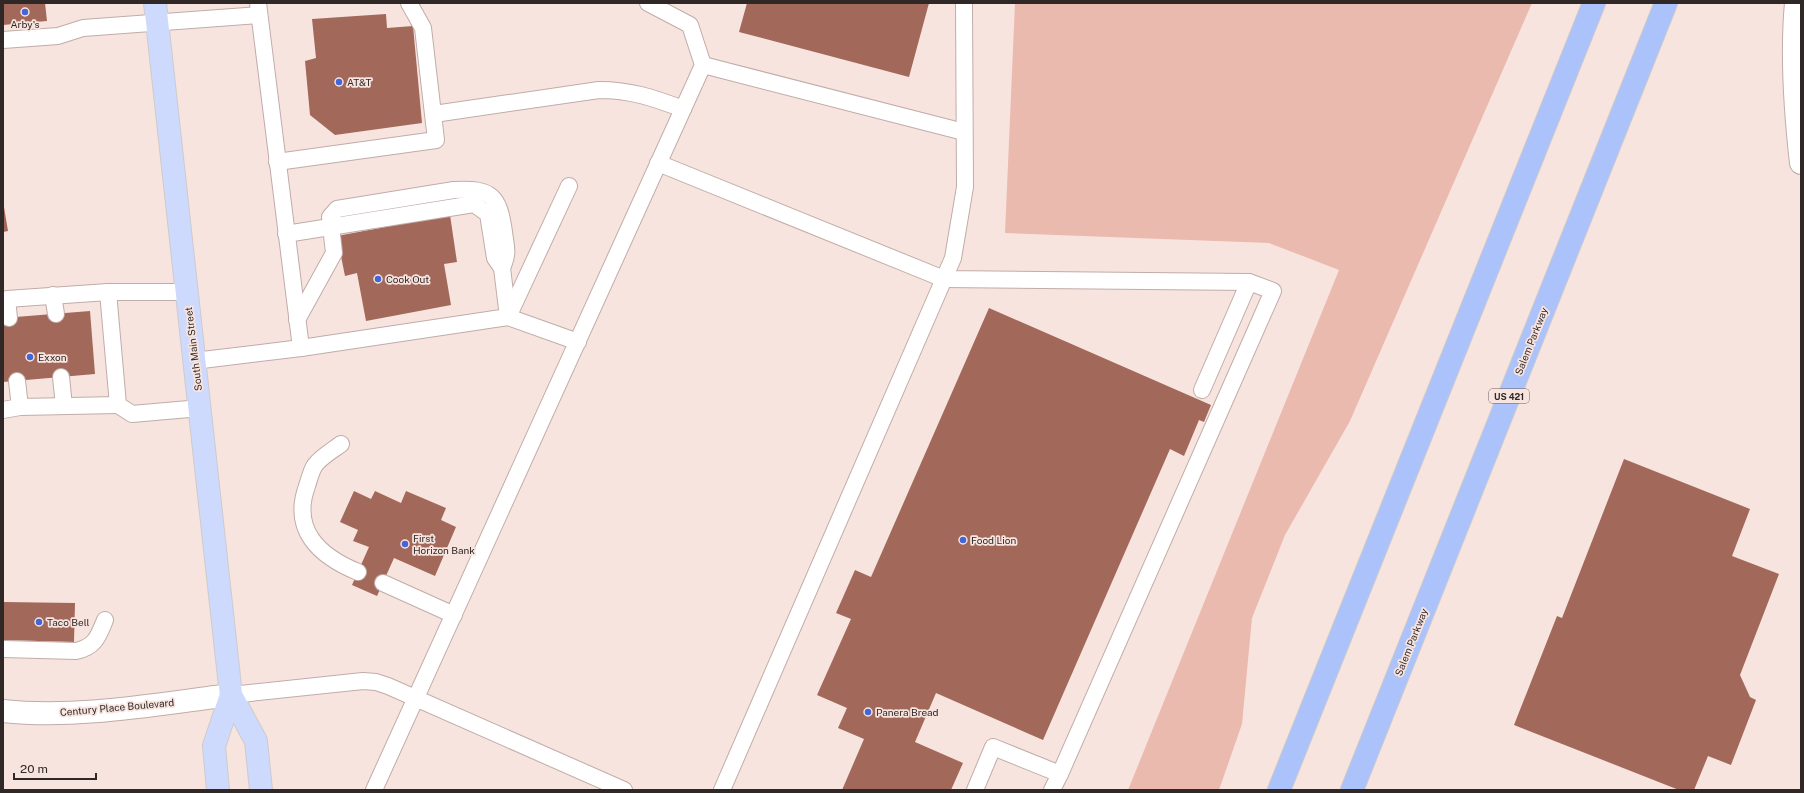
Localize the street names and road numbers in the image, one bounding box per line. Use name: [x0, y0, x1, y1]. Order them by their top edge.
street label: Salem Parkway: [1512, 305, 1550, 376]
street label: South Main Street: [182, 306, 204, 392]
road number: US 421: [1489, 389, 1529, 403]
street label: Salem Parkway: [1392, 606, 1430, 677]
street label: Century Place Boulevard: [59, 696, 175, 718]

